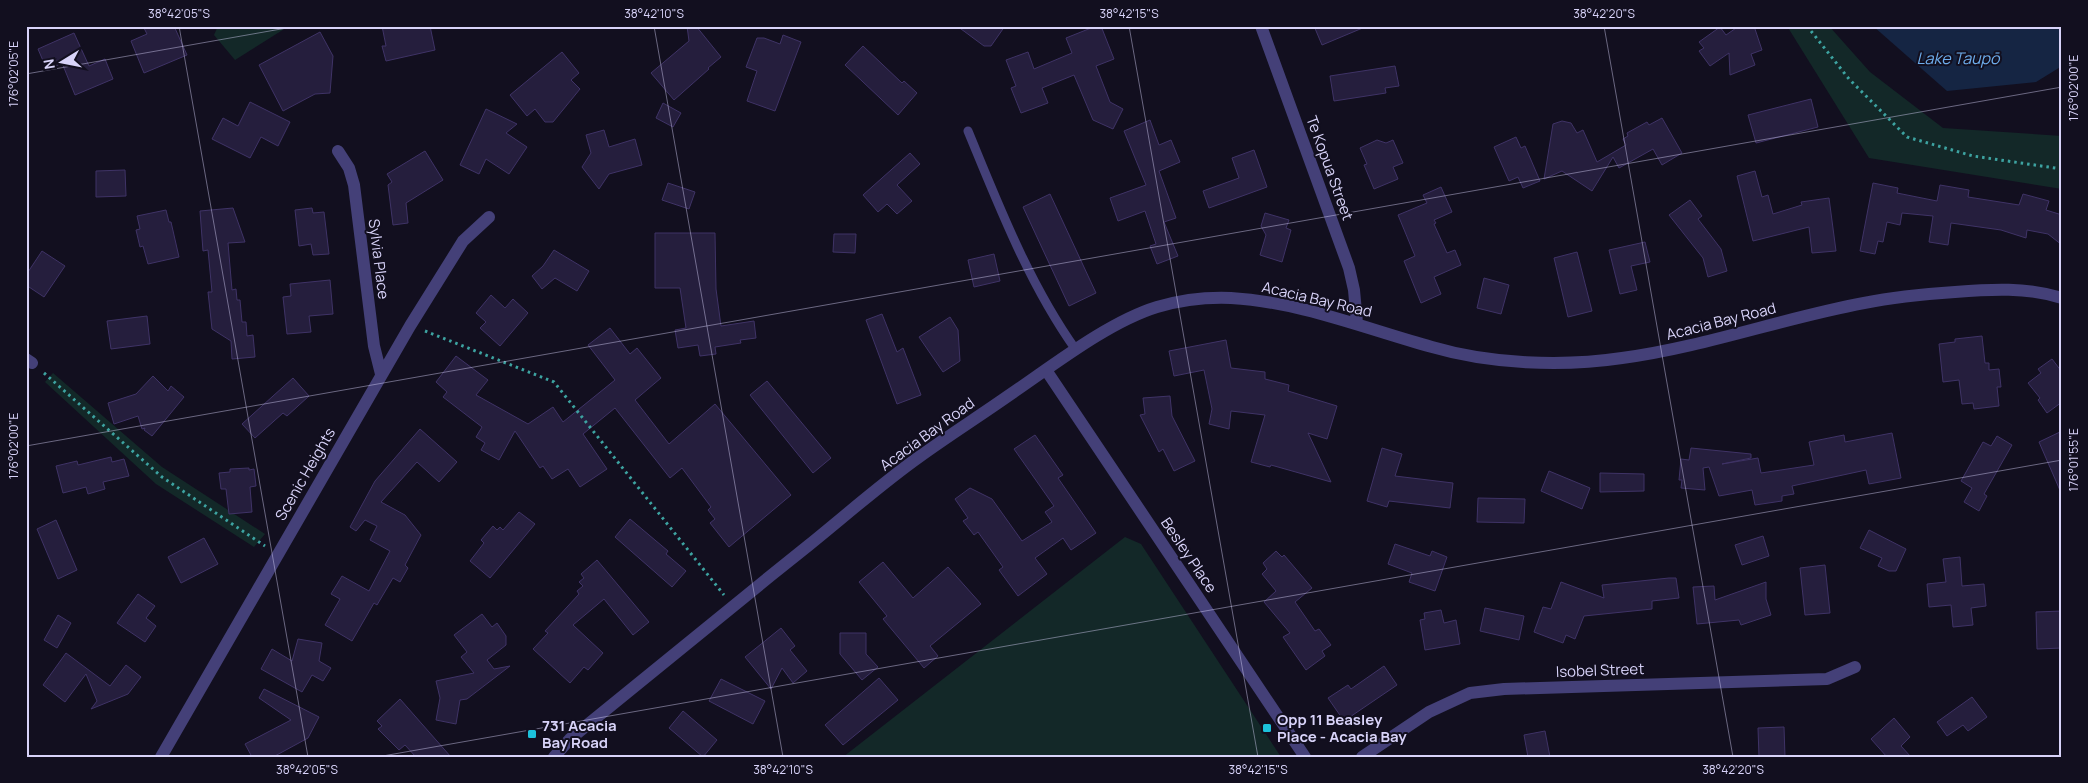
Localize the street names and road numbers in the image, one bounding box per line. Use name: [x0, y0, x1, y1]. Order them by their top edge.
street label: Te Kopua Street: [1301, 113, 1359, 223]
street label: Sylvia Place: [364, 218, 394, 301]
street label: Acacia Bay Road: [1260, 276, 1374, 322]
street label: Acacia Bay Road: [1664, 297, 1778, 345]
street label: Acacia Bay Road: [875, 392, 979, 476]
street label: Scenic Heights: [270, 424, 340, 524]
street label: Besley Place: [1156, 513, 1222, 597]
street label: Isobel Street: [1555, 658, 1645, 682]

